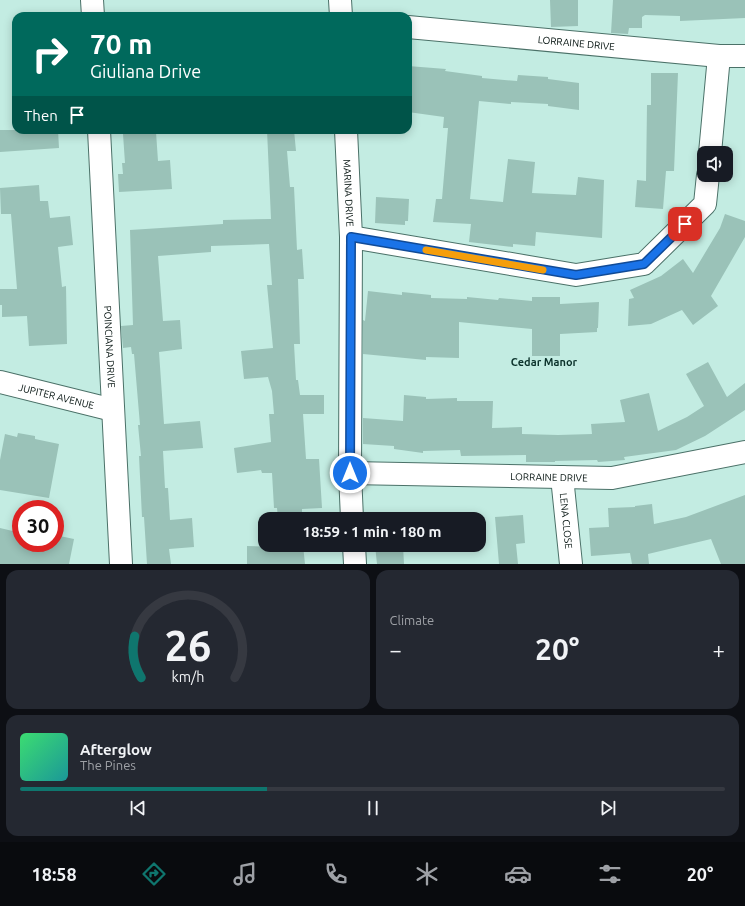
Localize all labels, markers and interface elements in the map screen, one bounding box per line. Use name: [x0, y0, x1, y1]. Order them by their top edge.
icon: right: [24, 28, 76, 80]
text: 70 m: [90, 28, 152, 59]
street label: LORRAINE DRIVE: [537, 34, 616, 52]
text: Giuliana Drive: [90, 61, 201, 81]
icon: arrive: [66, 104, 88, 126]
text: Then: [24, 107, 58, 124]
map controls: [697, 146, 733, 182]
button: sound: [697, 146, 733, 182]
street label: MARINA DRIVE: [342, 159, 356, 227]
pin: [668, 207, 702, 241]
icon: arrive: [674, 213, 696, 235]
street label: POINCIANA DRIVE: [102, 305, 118, 389]
district label: Cedar Manor: [511, 356, 578, 368]
street label: JUPITER AVENUE: [17, 381, 96, 411]
position arrow: [329, 452, 371, 494]
street label: LORRAINE DRIVE: [510, 471, 588, 483]
street label: LENA CLOSE: [558, 492, 575, 550]
speed limit sign: 30: [12, 500, 64, 552]
text: 18:59 · 1 min · 180 m: [303, 523, 441, 540]
text: Climate: [390, 613, 434, 627]
text: 26: [164, 621, 211, 668]
text: 20°: [535, 632, 579, 666]
text: −: [390, 637, 402, 662]
text: +: [713, 637, 725, 662]
text: km/h: [171, 668, 204, 684]
text: Afterglow: [80, 741, 152, 758]
text: The Pines: [80, 758, 136, 772]
icon: previous: [127, 797, 149, 819]
icon: pause: [362, 797, 384, 819]
icon: next: [597, 797, 619, 819]
icon: directions: [140, 860, 168, 888]
icon: music: [231, 860, 259, 888]
icon: phone: [322, 860, 350, 888]
icon: climate: [413, 860, 441, 888]
icon: car: [504, 860, 532, 888]
icon: filters: [596, 860, 624, 888]
text: 18:58: [32, 864, 77, 884]
text: 20°: [687, 864, 713, 884]

